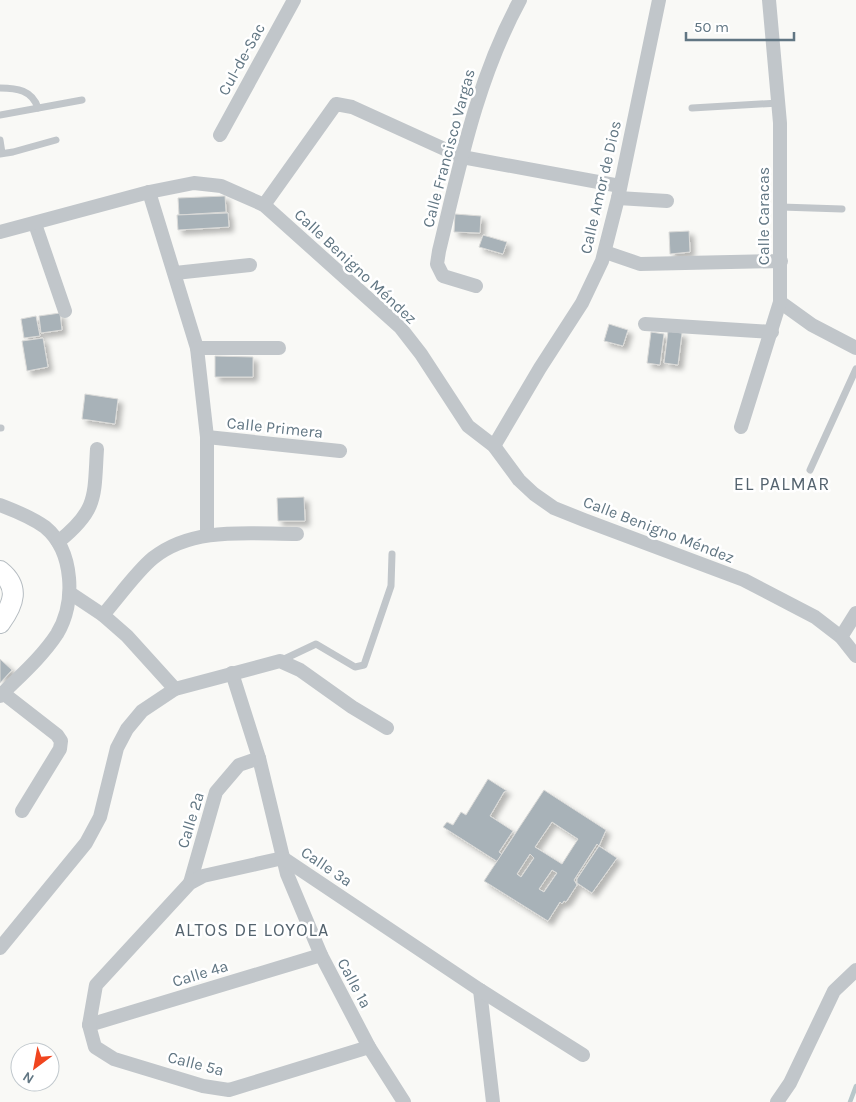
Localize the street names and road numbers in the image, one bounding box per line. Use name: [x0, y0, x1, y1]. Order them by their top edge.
street label: Cul-de-Sac: [214, 20, 269, 99]
street label: Calle Francisco Vargas: [418, 67, 479, 230]
street label: Calle Amor de Dios: [576, 119, 625, 256]
street label: Calle Caracas: [754, 167, 773, 265]
street label: Calle Benigno Méndez: [291, 205, 421, 328]
street label: Calle Primera: [226, 413, 324, 442]
street label: Calle Benigno Méndez: [581, 492, 737, 567]
street label: Calle 2a: [173, 790, 208, 850]
street label: Calle 3a: [297, 842, 356, 890]
street label: Calle 1a: [334, 955, 376, 1011]
street label: Calle 4a: [170, 956, 230, 991]
street label: Calle 5a: [166, 1047, 226, 1080]

